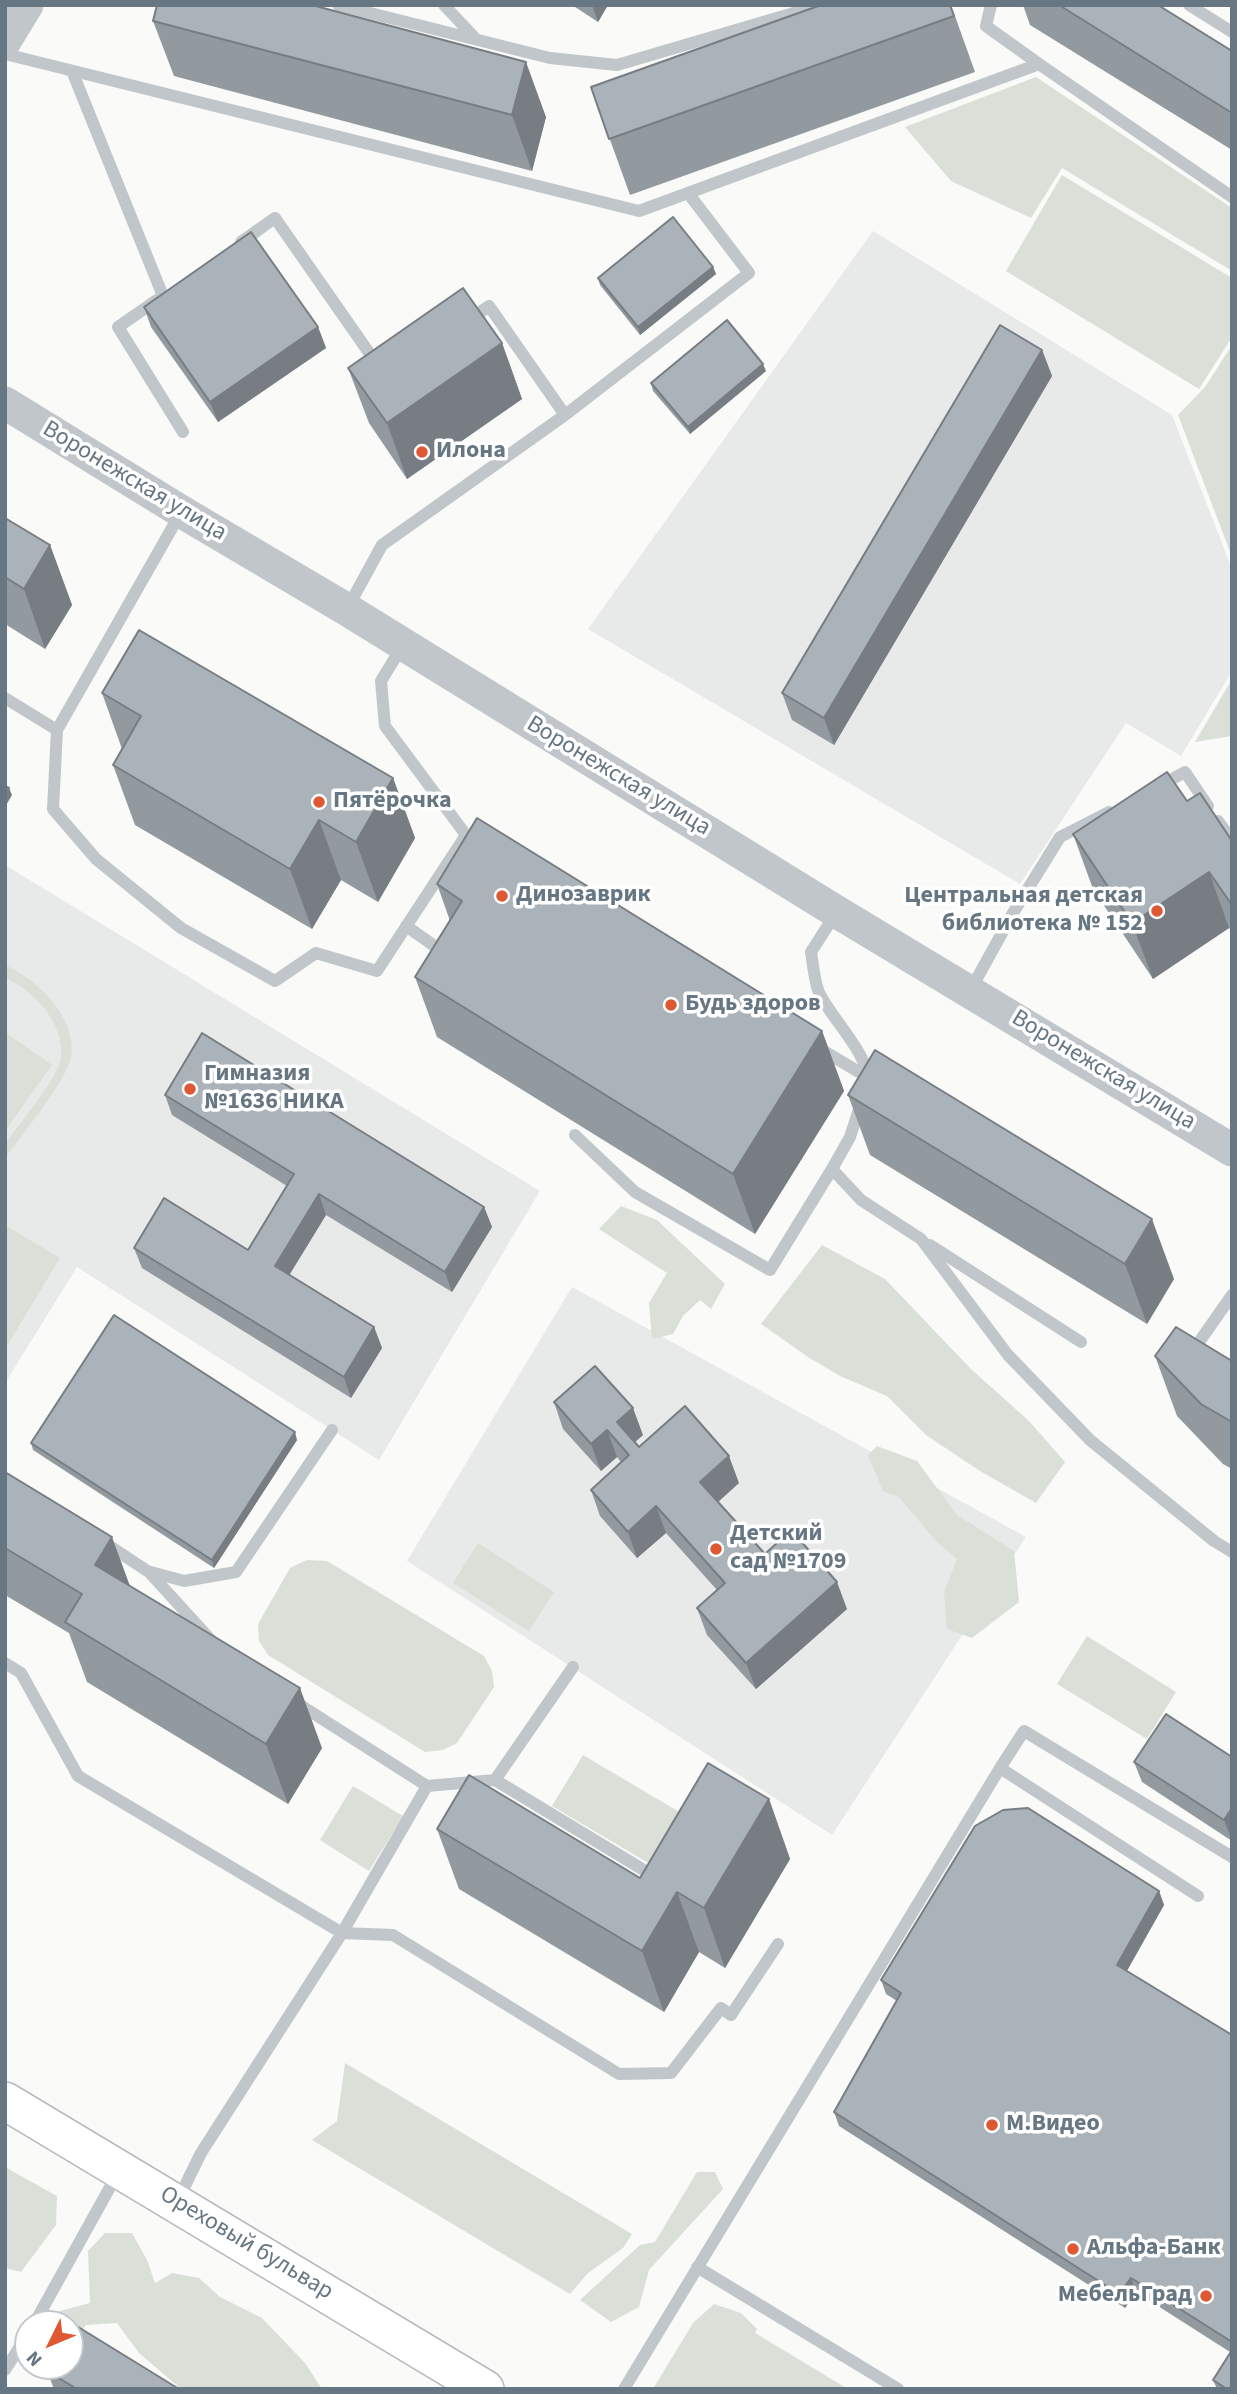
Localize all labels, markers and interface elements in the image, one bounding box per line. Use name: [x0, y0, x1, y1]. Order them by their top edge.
street label: Воронежская улица: [37, 416, 231, 548]
place label: Илона: [436, 438, 506, 466]
marker: Илона: [414, 444, 430, 460]
street label: Воронежская улица: [521, 711, 715, 843]
place label: Пятёрочка: [333, 788, 452, 816]
marker: Пятёрочка: [311, 794, 327, 810]
place label: Динозаврик: [516, 882, 651, 910]
place label: Центральная детская библиотека № 152: [904, 883, 1143, 939]
marker: Динозаврик: [494, 888, 510, 904]
marker: Центральная детская библиотека № 152: [1149, 903, 1165, 919]
place label: Будь здоров: [685, 991, 821, 1019]
marker: Будь здоров: [663, 997, 679, 1013]
street label: Воронежская улица: [1006, 1005, 1200, 1137]
place label: Гимназия №1636 НИКА: [204, 1061, 344, 1117]
marker: Гимназия №1636 НИКА: [182, 1081, 198, 1097]
place label: Детский сад №1709: [730, 1521, 846, 1577]
marker: Детский сад №1709: [708, 1541, 724, 1557]
place label: М.Видео: [1006, 2111, 1100, 2139]
marker: М.Видео: [984, 2117, 1000, 2133]
street label: Ореховый бульвар: [154, 2181, 338, 2307]
place label: Альфа-Банк: [1087, 2235, 1221, 2263]
marker: Альфа-Банк: [1065, 2241, 1081, 2257]
place label: МебельГрад: [1058, 2282, 1192, 2310]
marker: МебельГрад: [1198, 2288, 1214, 2304]
north arrow: [14, 2310, 84, 2380]
text: N: [21, 2344, 49, 2372]

